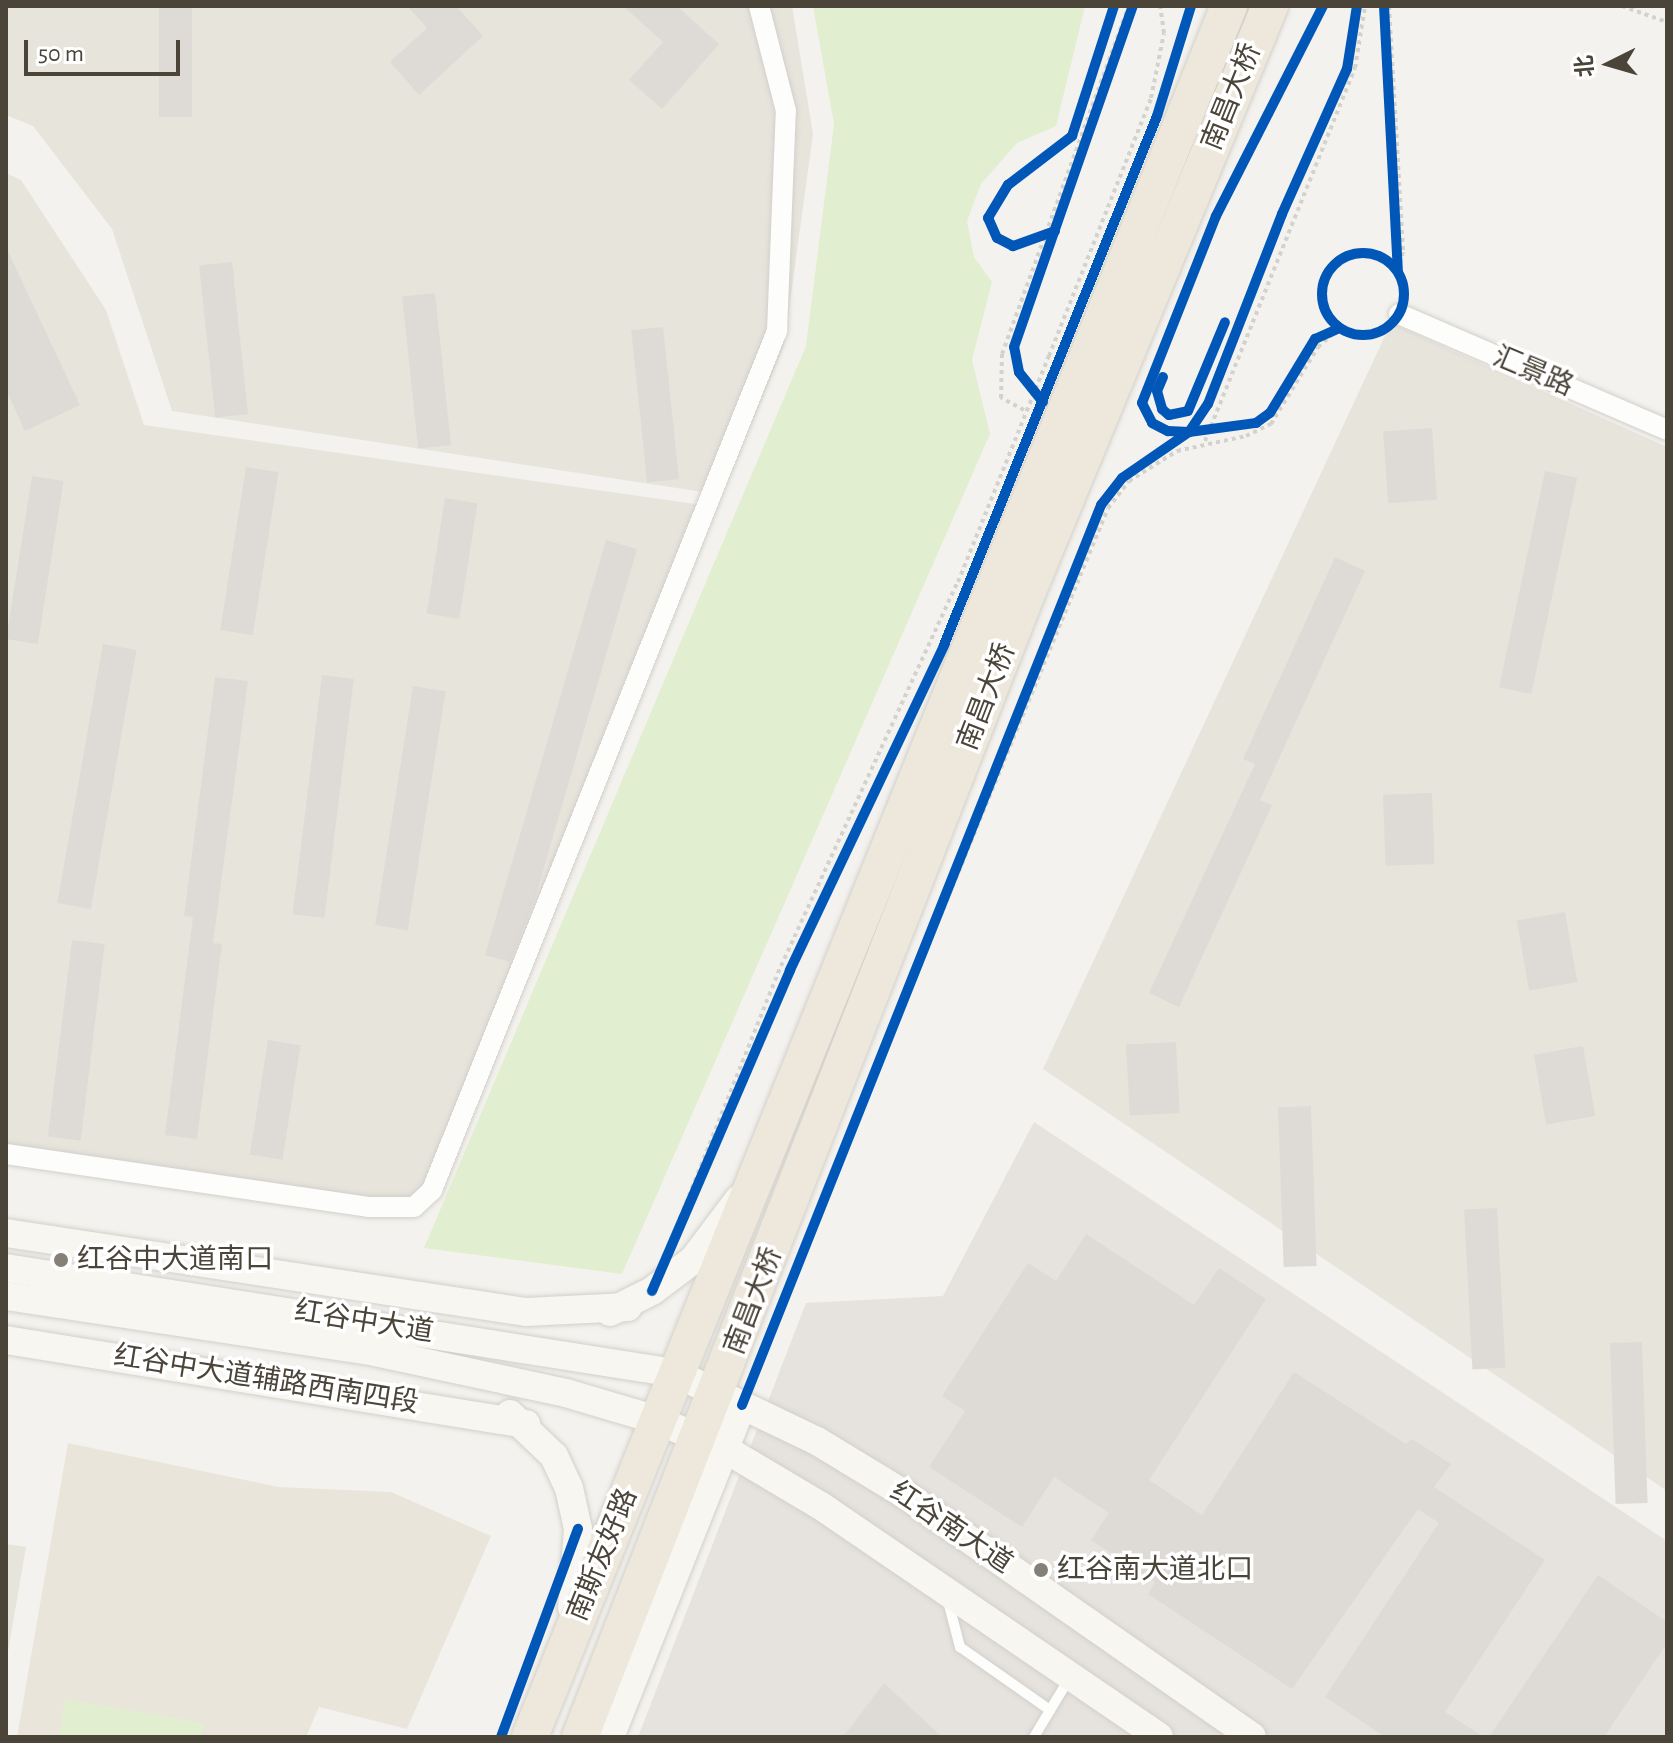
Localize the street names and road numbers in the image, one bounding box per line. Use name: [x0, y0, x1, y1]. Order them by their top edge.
street label: 南昌大桥: [1195, 39, 1269, 155]
street label: 汇景路: [1488, 340, 1578, 404]
street label: 南昌大桥: [951, 639, 1023, 755]
street label: 南昌大桥: [718, 1243, 790, 1359]
street label: 红谷中大道: [292, 1294, 436, 1350]
street label: 红谷中大道辅路西南四段: [111, 1339, 421, 1421]
street label: 红谷南大道: [884, 1475, 1018, 1581]
street label: 南斯友好路: [561, 1484, 645, 1626]

